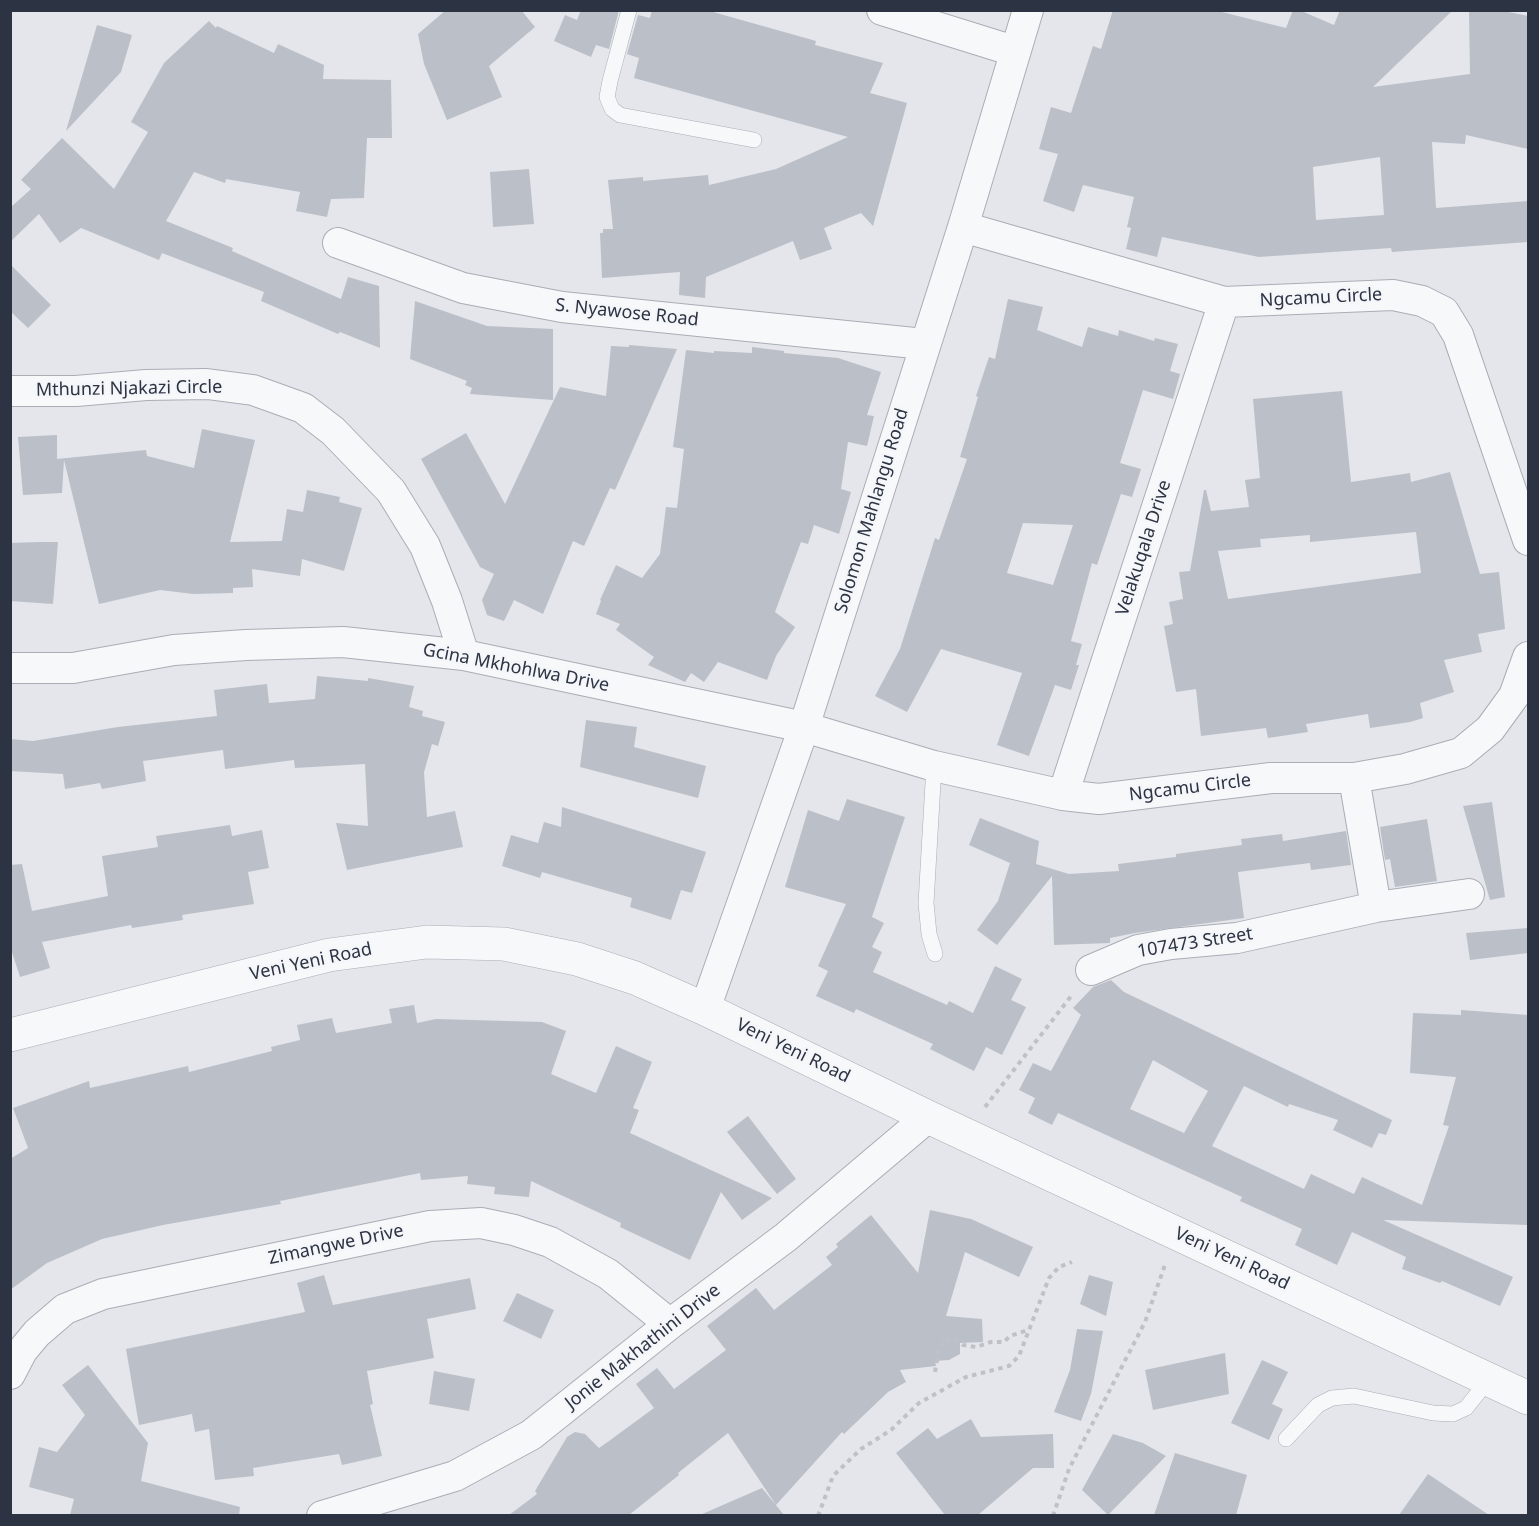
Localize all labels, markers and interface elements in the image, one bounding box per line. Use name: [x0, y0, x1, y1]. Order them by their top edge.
street label: Ngcamu Circle: [1259, 284, 1383, 312]
street label: S. Nyawose Road: [554, 295, 700, 331]
street label: Mthunzi Njakazi Circle: [36, 377, 222, 401]
street label: Solomon Mahlangu Road: [830, 406, 914, 616]
street label: Velakuqala Drive: [1112, 478, 1176, 618]
street label: Gcina Mkhohlwa Drive: [421, 639, 611, 697]
street label: Ngcamu Circle: [1128, 770, 1252, 806]
street label: 107473 Street: [1136, 923, 1254, 963]
street label: Veni Yeni Road: [248, 939, 374, 985]
street label: Veni Yeni Road: [732, 1014, 854, 1088]
street label: Zimangwe Drive: [266, 1220, 406, 1270]
street label: Veni Yeni Road: [1171, 1223, 1293, 1295]
street label: Jonie Makhathini Drive: [561, 1280, 725, 1414]

